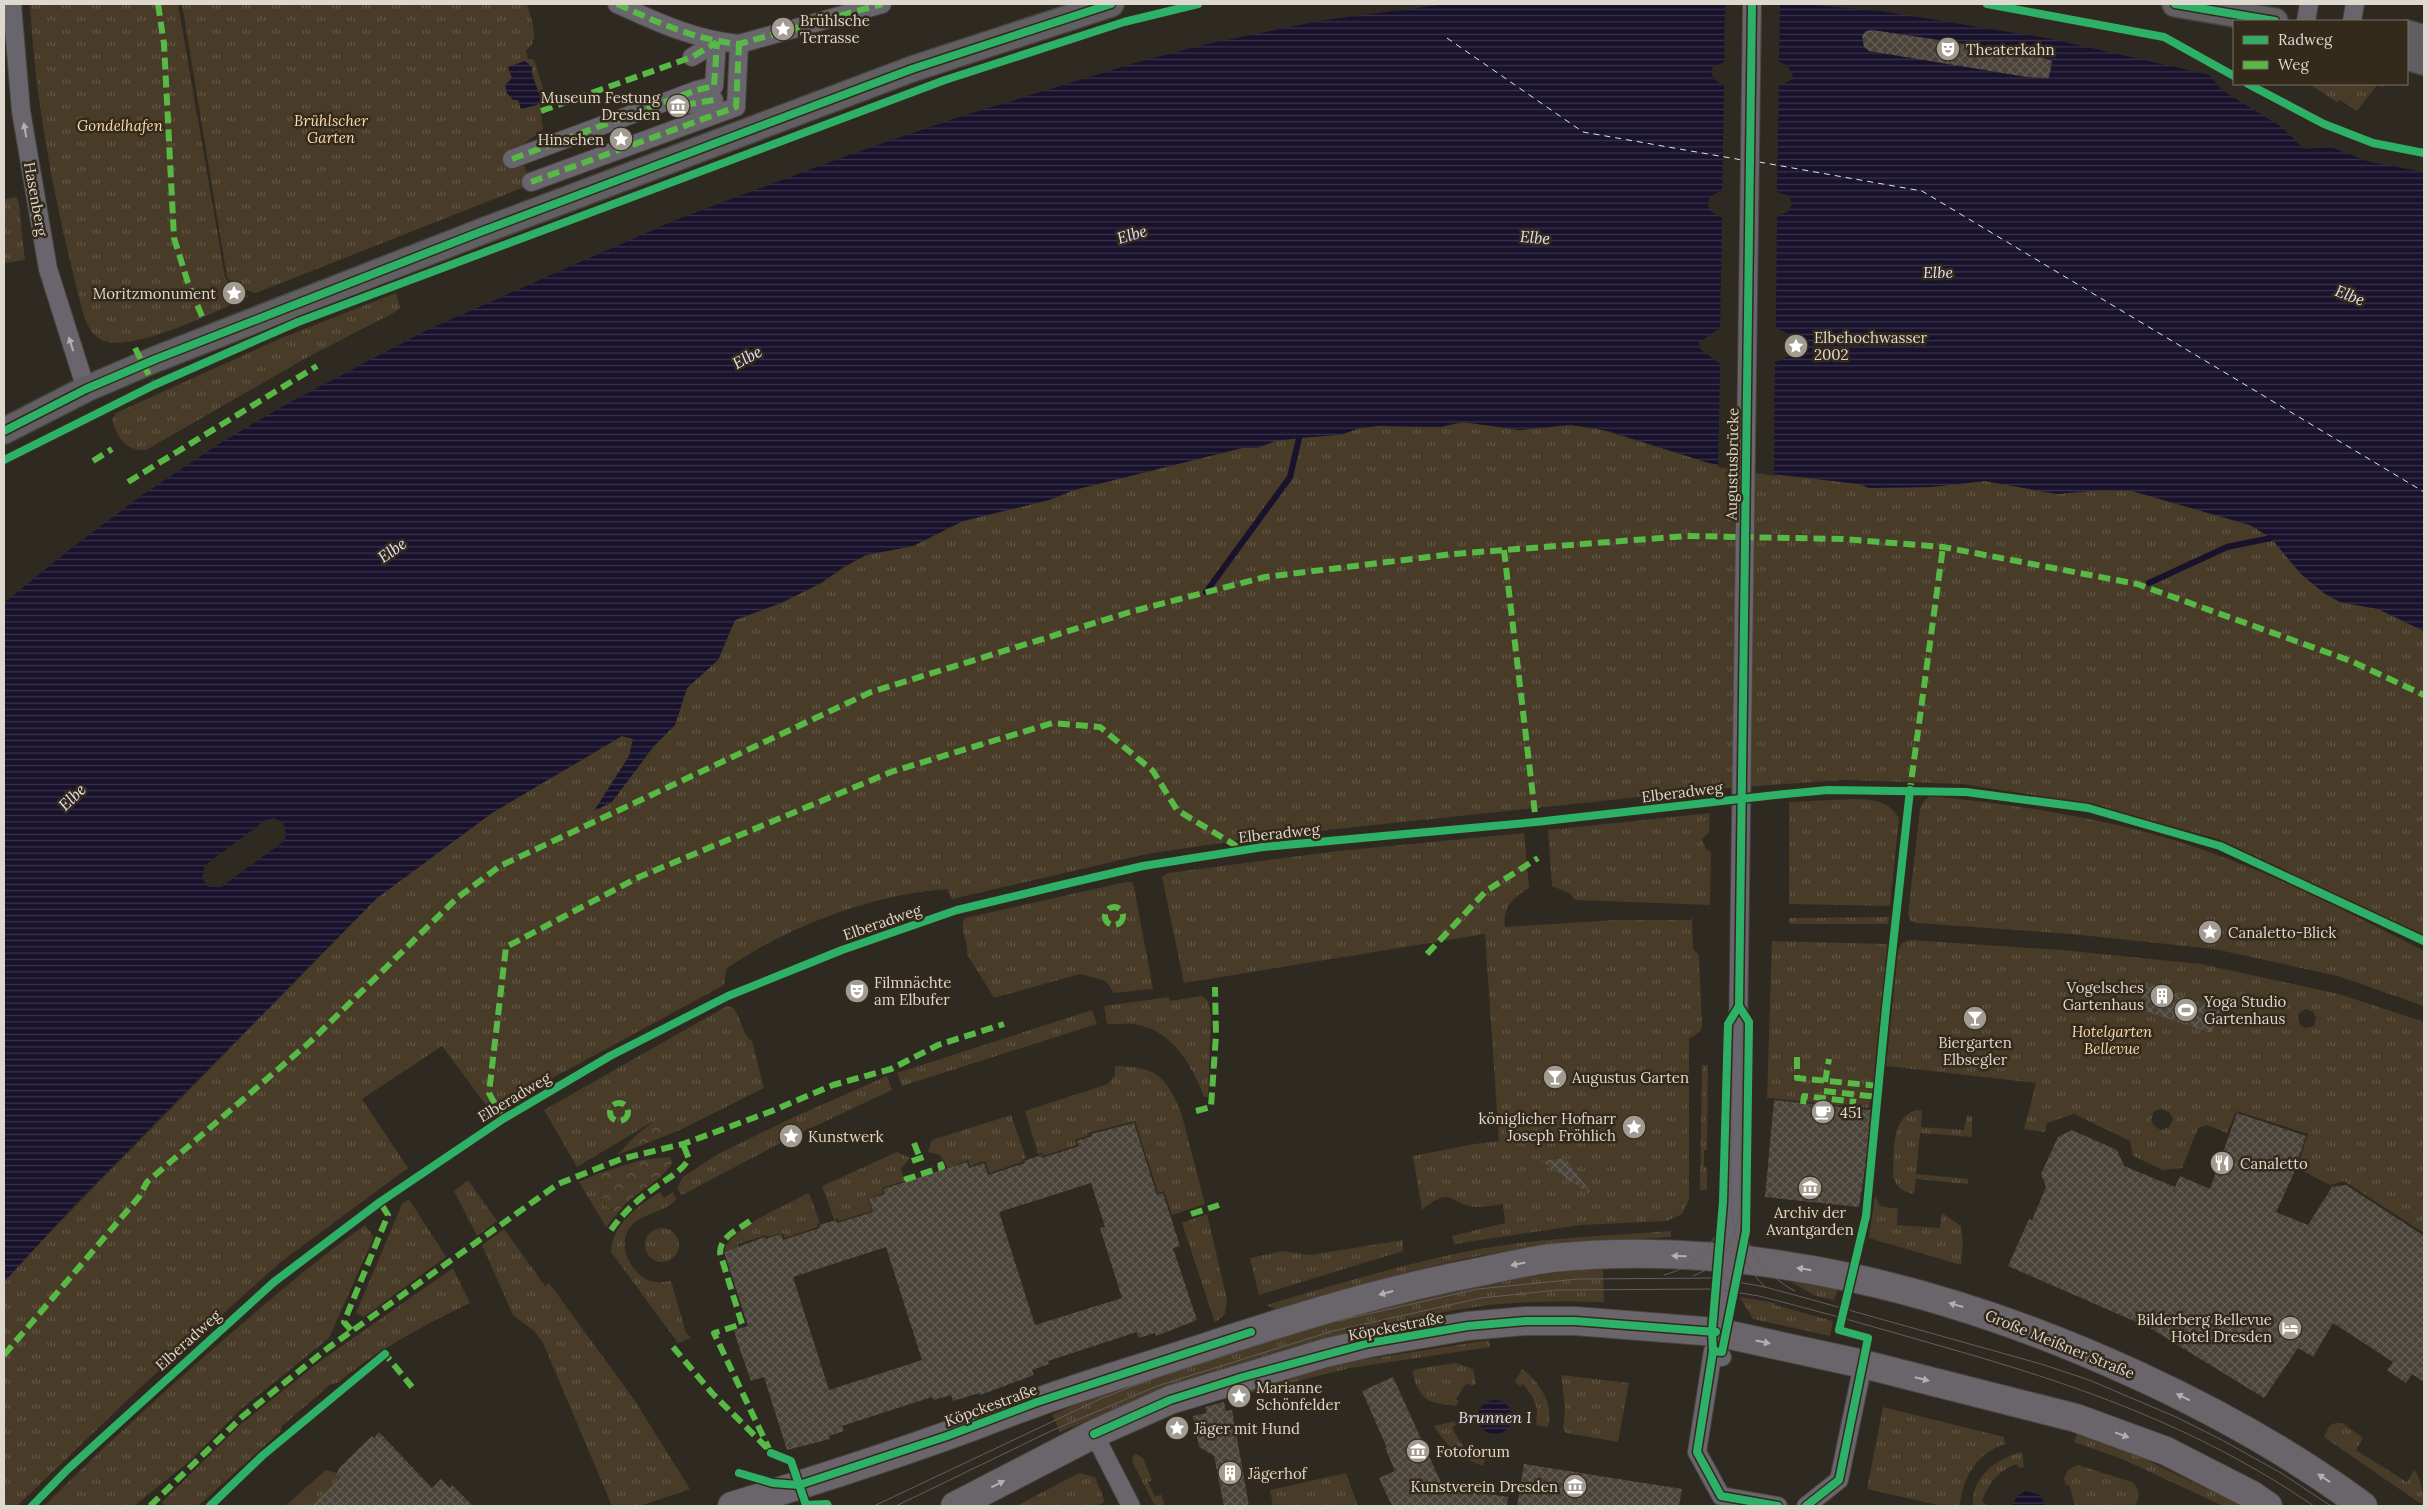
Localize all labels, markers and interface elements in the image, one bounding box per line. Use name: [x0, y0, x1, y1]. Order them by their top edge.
place label: Brühlsche Terrasse: [800, 11, 870, 47]
place icon: Brühlsche Terrasse: [770, 16, 796, 42]
legend: [2233, 20, 2408, 85]
text: Radweg: [2278, 30, 2333, 49]
theatre icon: Theaterkahn: [1935, 36, 1961, 62]
place label: Theaterkahn: [1966, 40, 2055, 59]
text: Weg: [2278, 55, 2309, 74]
place label: Museum Festung Dresden: [541, 88, 661, 124]
museum icon: Museum Festung Dresden: [665, 93, 691, 119]
park label: Brühlscher Garten: [294, 111, 368, 147]
park label: Gondelhafen: [77, 116, 164, 135]
one-way arrow: [20, 122, 28, 138]
place icon: Hinsehen: [608, 126, 634, 152]
place label: Hinsehen: [538, 130, 604, 149]
street label: Hasenberg: [20, 160, 52, 238]
water label: Elbe: [1115, 220, 1150, 248]
water label: Elbe: [1519, 226, 1551, 248]
water label: Elbe: [1923, 262, 1953, 282]
place icon: Moritzmonument: [221, 280, 247, 306]
water label: Elbe: [2332, 280, 2368, 310]
place label: Moritzmonument: [93, 284, 216, 303]
place label: Elbehochwasser 2002: [1814, 328, 1928, 364]
place icon: Elbehochwasser 2002: [1783, 333, 1809, 359]
one-way arrow: [67, 336, 75, 351]
water label: Elbe: [729, 341, 765, 373]
street label: Augustusbrücke: [1722, 408, 1742, 521]
water label: Elbe: [374, 533, 410, 567]
street label: Elberadweg: [1640, 778, 1724, 806]
water label: Elbe: [54, 779, 90, 815]
street label: Elberadweg: [1237, 819, 1321, 847]
street label: Elberadweg: [840, 900, 924, 944]
place icon: Canaletto-Blick: [2197, 919, 2223, 945]
place label: Canaletto-Blick: [2228, 923, 2336, 942]
place label: Filmnächte am Elbufer: [874, 973, 951, 1009]
theatre icon: Filmnächte am Elbufer: [844, 978, 870, 1004]
place label: Vogelsches Gartenhaus: [2063, 978, 2144, 1014]
building icon: Vogelsches Gartenhaus: [2149, 983, 2175, 1009]
place label: Yoga Studio Gartenhaus: [2203, 992, 2287, 1028]
sports icon: Yoga Studio Gartenhaus: [2173, 997, 2199, 1023]
bar icon: Biergarten Elbsegler: [1962, 1005, 1988, 1031]
park label: Hotelgarten Bellevue: [2072, 1022, 2153, 1058]
place label: Biergarten Elbsegler: [1938, 1033, 2012, 1069]
bar icon: Augustus Garten: [1542, 1064, 1568, 1090]
street label: Elberadweg: [474, 1067, 554, 1126]
place label: Augustus Garten: [1571, 1068, 1689, 1087]
cafe icon: 451: [1810, 1099, 1836, 1125]
place label: 451: [1840, 1103, 1862, 1122]
place label: königlicher Hofnarr Joseph Fröhlich: [1478, 1109, 1616, 1145]
place icon: königlicher Hofnarr Joseph Fröhlich: [1621, 1114, 1647, 1140]
place icon: Kunstwerk: [778, 1123, 804, 1149]
place label: Kunstwerk: [808, 1127, 884, 1146]
restaurant icon: Canaletto: [2209, 1150, 2235, 1176]
place label: Canaletto: [2240, 1154, 2308, 1173]
museum icon: Archiv der Avantgarden: [1797, 1175, 1823, 1201]
place label: Archiv der Avantgarden: [1765, 1203, 1854, 1239]
one-way arrow: [1671, 1252, 1687, 1260]
one-way arrow: [1509, 1261, 1525, 1269]
one-way arrow: [1796, 1264, 1812, 1272]
one-way arrow: [1378, 1289, 1394, 1297]
one-way arrow: [1948, 1300, 1963, 1308]
street label: Elberadweg: [151, 1305, 225, 1374]
street label: Große Meißner Straße: [1983, 1305, 2137, 1383]
street label: Köpckestraße: [1347, 1307, 1445, 1345]
place label: Bilderberg Bellevue Hotel Dresden: [2137, 1310, 2272, 1346]
hotel icon: Bilderberg Bellevue Hotel Dresden: [2277, 1315, 2303, 1341]
one-way arrow: [1756, 1338, 1771, 1346]
one-way arrow: [1914, 1375, 1929, 1383]
place label: Marianne Schönfelder: [1256, 1378, 1341, 1414]
street label: Köpckestraße: [942, 1379, 1040, 1431]
place icon: Marianne Schönfelder: [1226, 1383, 1252, 1409]
one-way arrow: [2176, 1393, 2190, 1401]
water label: Brunnen I: [1458, 1407, 1532, 1427]
place icon: Jäger mit Hund: [1164, 1415, 1190, 1441]
place label: Jäger mit Hund: [1193, 1419, 1300, 1438]
one-way arrow: [2114, 1432, 2129, 1439]
museum icon: Fotoforum: [1405, 1438, 1431, 1464]
place label: Fotoforum: [1436, 1442, 1510, 1461]
building icon: Jägerhof: [1217, 1460, 1243, 1486]
place label: Jägerhof: [1247, 1464, 1308, 1483]
museum icon: Kunstverein Dresden: [1562, 1473, 1588, 1499]
one-way arrow: [2317, 1473, 2330, 1483]
place label: Kunstverein Dresden: [1411, 1477, 1558, 1496]
one-way arrow: [991, 1480, 1006, 1488]

